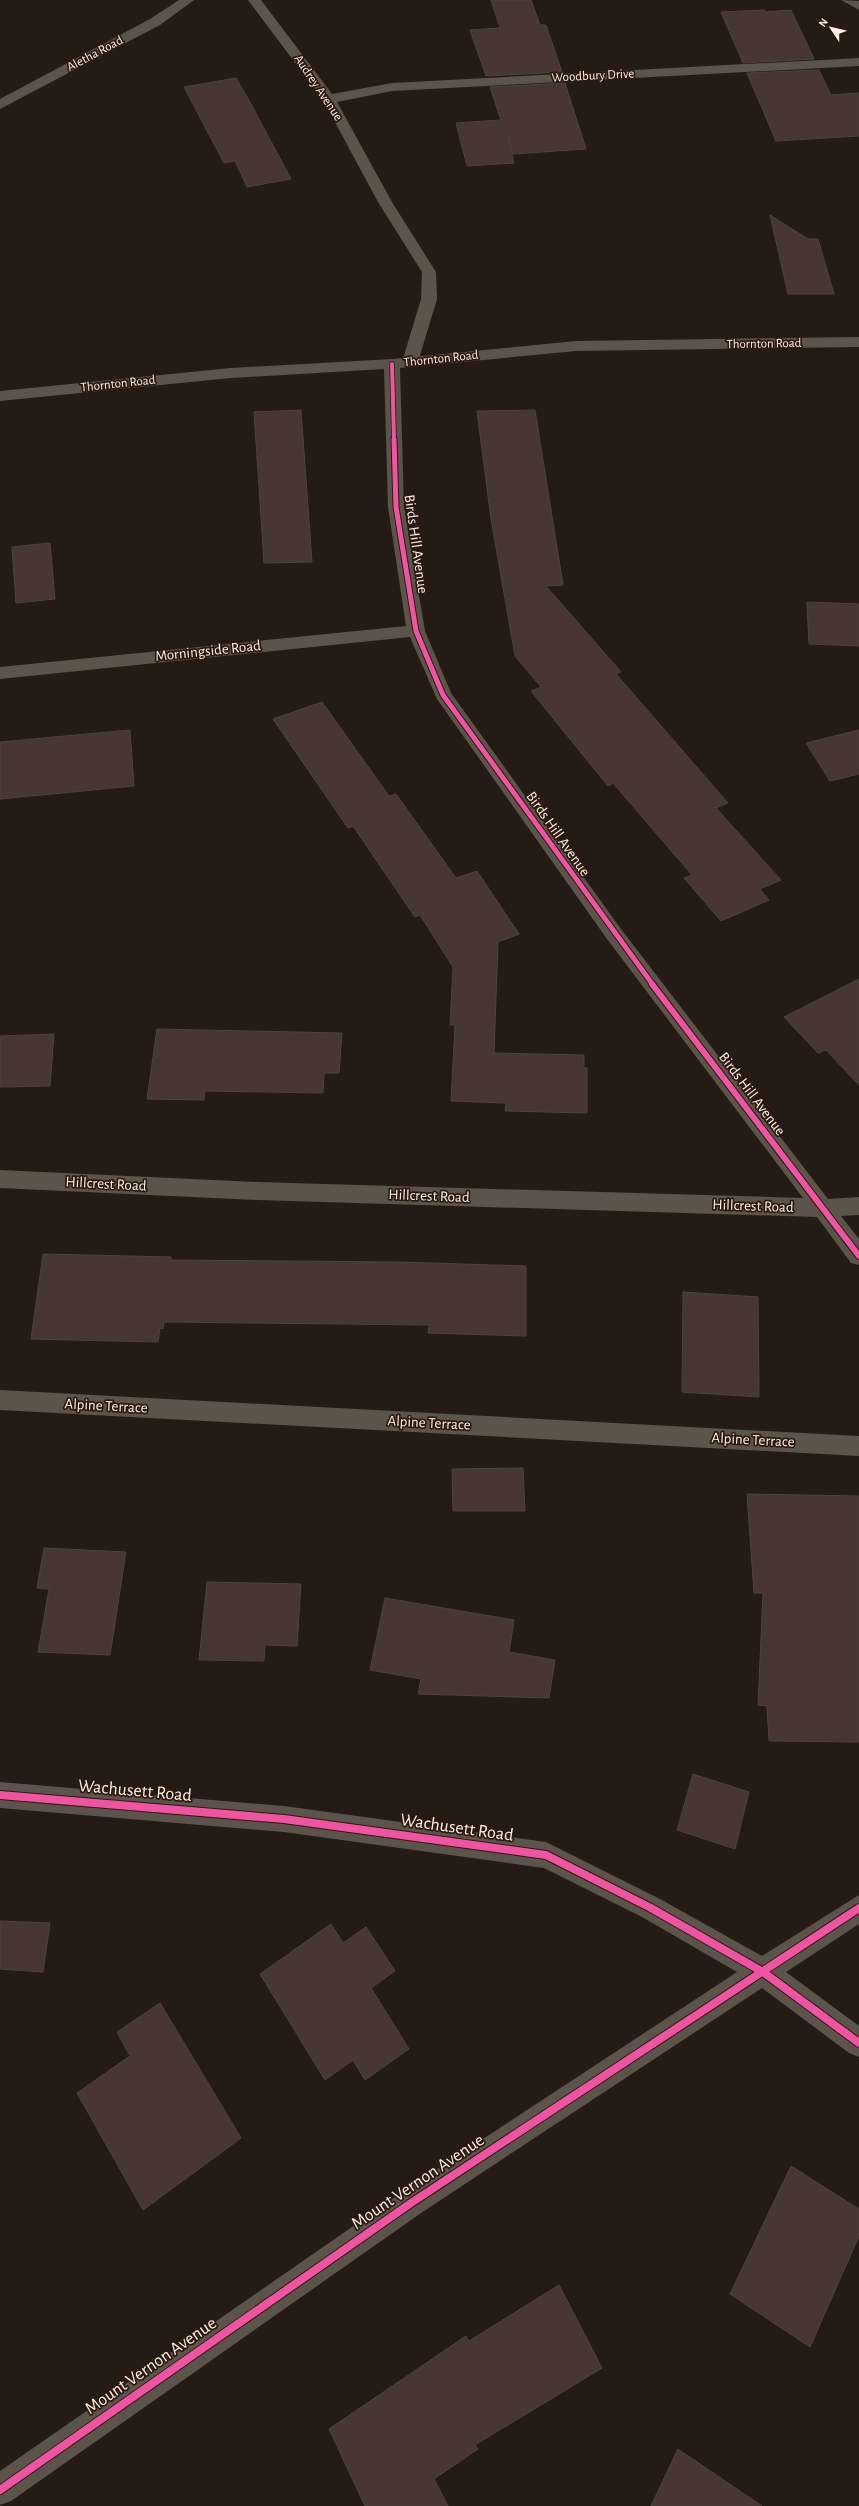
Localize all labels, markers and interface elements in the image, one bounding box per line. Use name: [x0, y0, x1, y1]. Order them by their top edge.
north arrow: [811, 8, 851, 48]
text: N: [817, 16, 830, 29]
street label: Aletha Road: [65, 34, 125, 74]
street label: Audrey Avenue: [291, 53, 345, 123]
street label: Woodbury Drive: [551, 67, 635, 85]
street label: Thornton Road: [726, 337, 802, 351]
street label: Thornton Road: [403, 349, 479, 369]
street label: Thornton Road: [80, 374, 156, 394]
street label: Birds Hill Avenue: [402, 494, 430, 595]
street label: Morningside Road: [154, 638, 262, 664]
street label: Birds Hill Avenue: [523, 789, 593, 879]
street label: Birds Hill Avenue: [716, 1050, 788, 1138]
street label: Hillcrest Road: [65, 1174, 147, 1194]
street label: Hillcrest Road: [388, 1187, 470, 1205]
street label: Hillcrest Road: [712, 1197, 794, 1215]
street label: Alpine Terrace: [64, 1396, 148, 1416]
street label: Alpine Terrace: [387, 1413, 471, 1433]
street label: Alpine Terrace: [711, 1430, 795, 1450]
street label: Wachusett Road: [77, 1777, 193, 1805]
street label: Wachusett Road: [399, 1811, 515, 1845]
street label: Mount Vernon Avenue: [348, 2131, 488, 2233]
street label: Mount Vernon Avenue: [82, 2314, 220, 2418]

